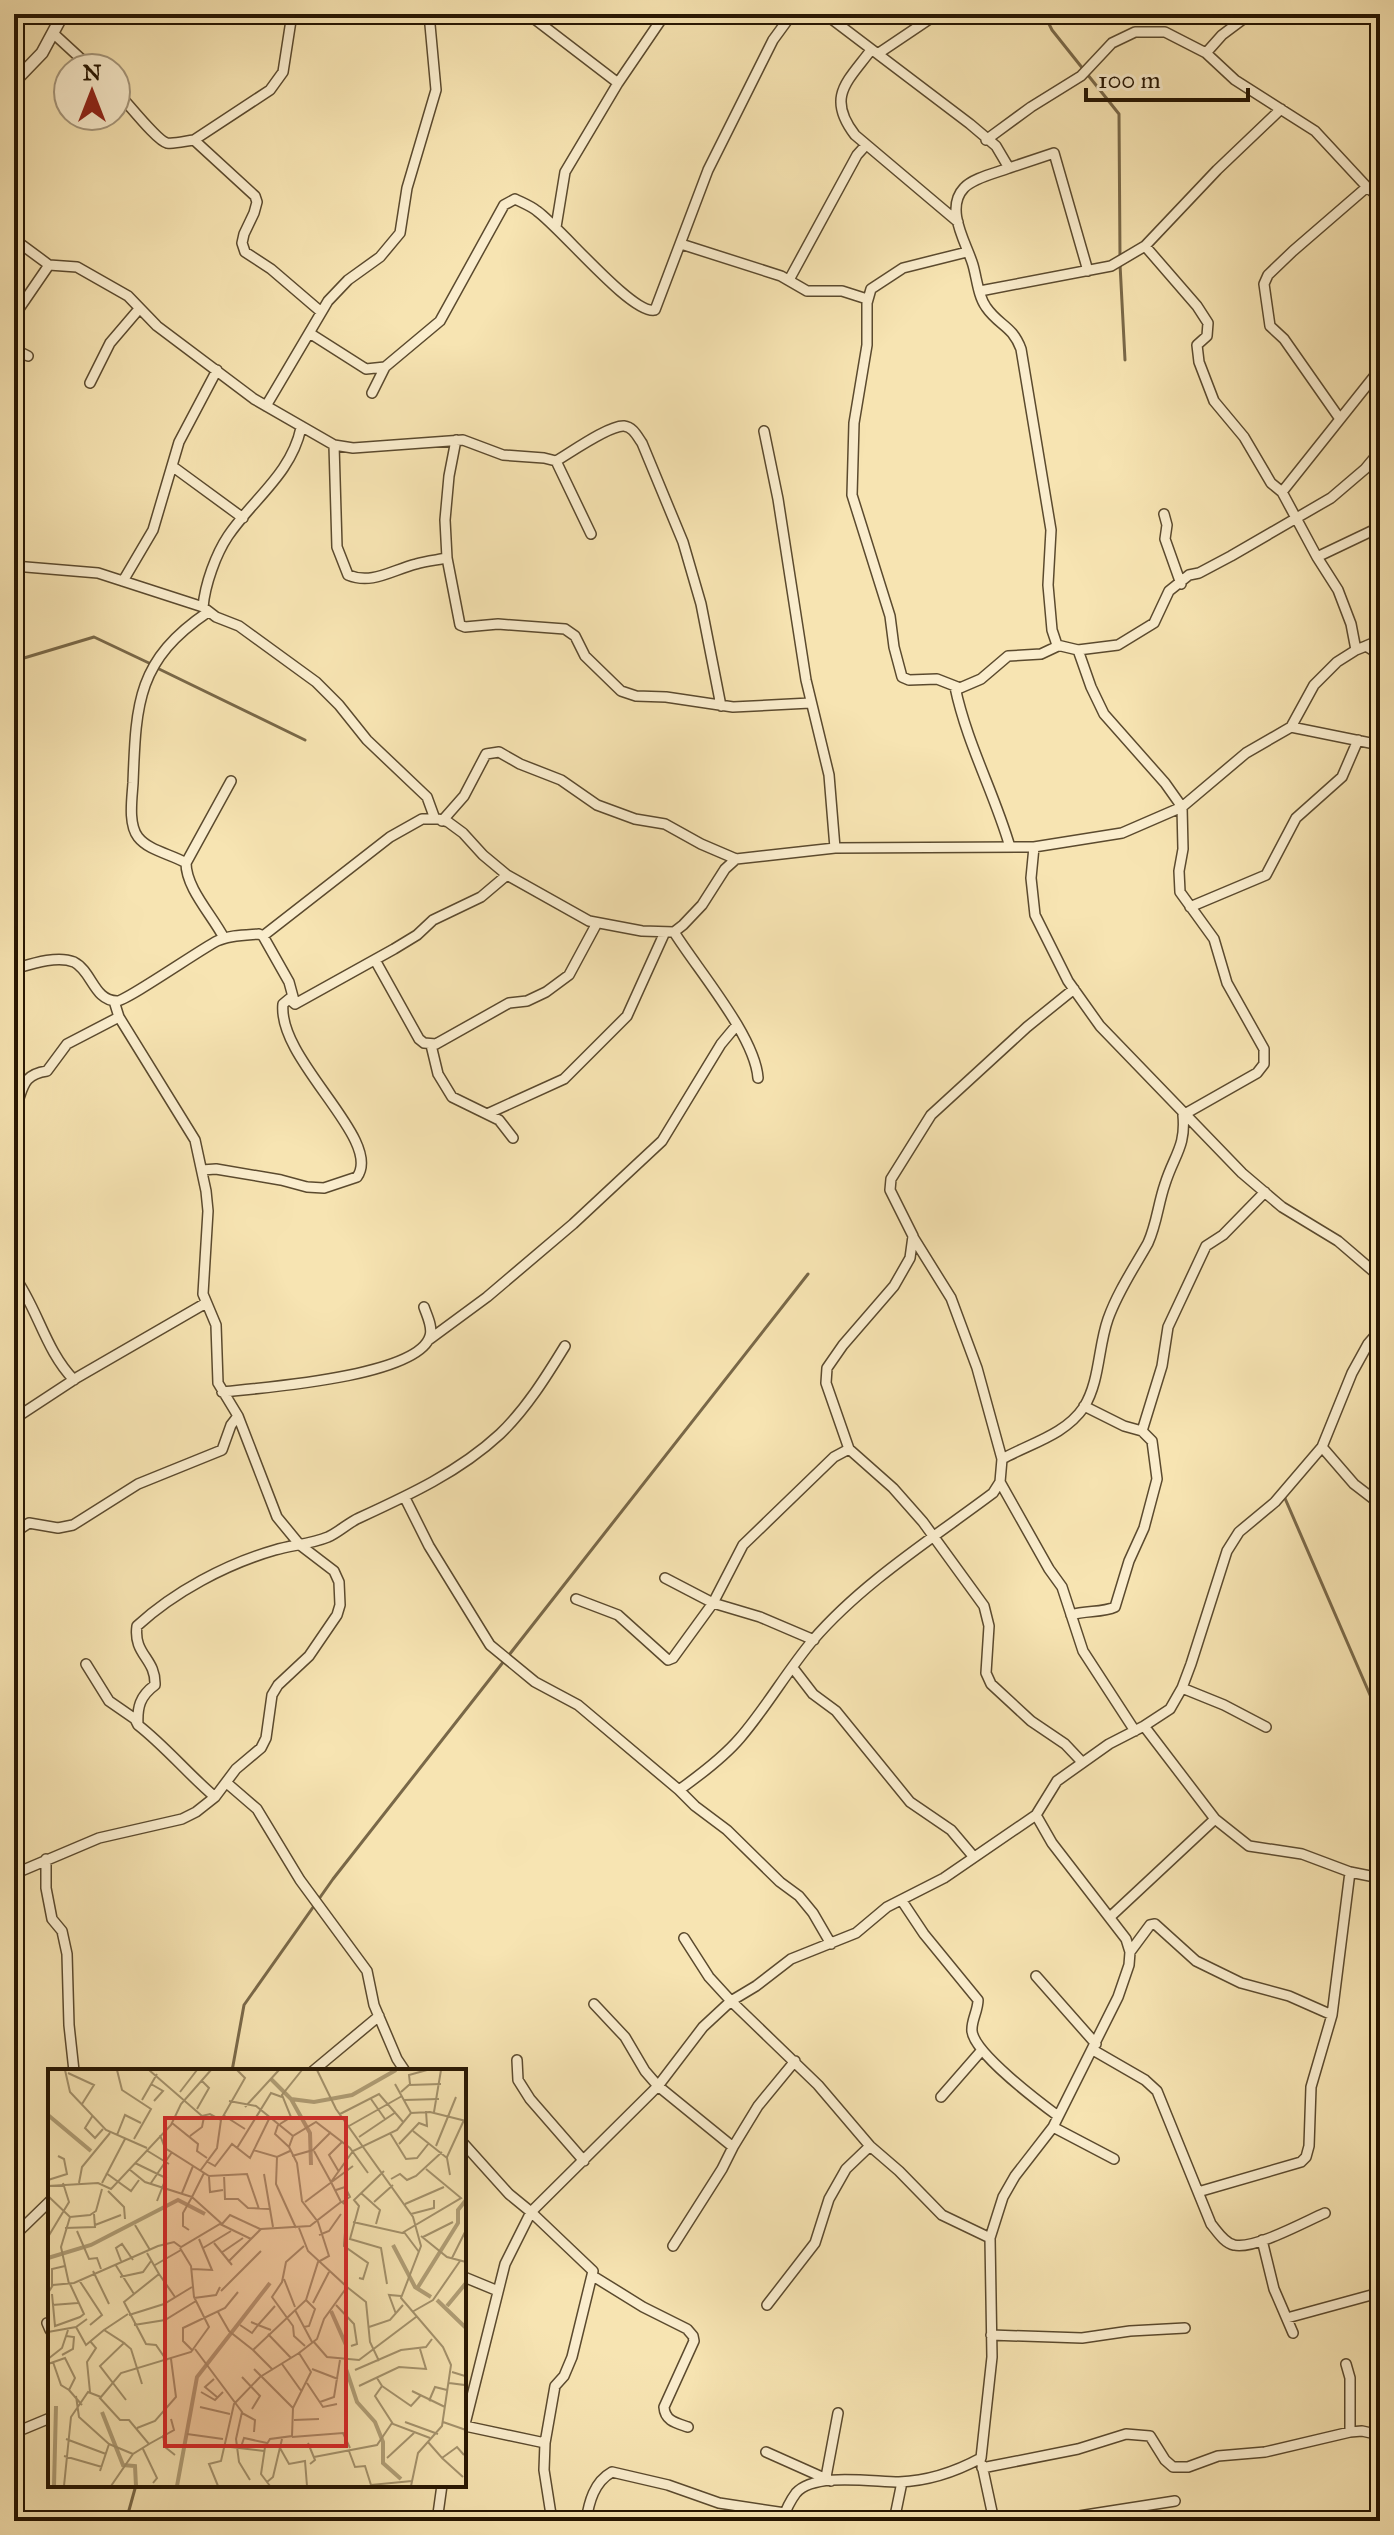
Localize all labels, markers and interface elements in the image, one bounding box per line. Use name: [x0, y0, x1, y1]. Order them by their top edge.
north arrow: [52, 52, 132, 132]
scale bar: [1086, 52, 1248, 102]
text: N: [83, 59, 102, 86]
text: 100 m: [1098, 65, 1161, 95]
inset map: [48, 2069, 466, 2487]

